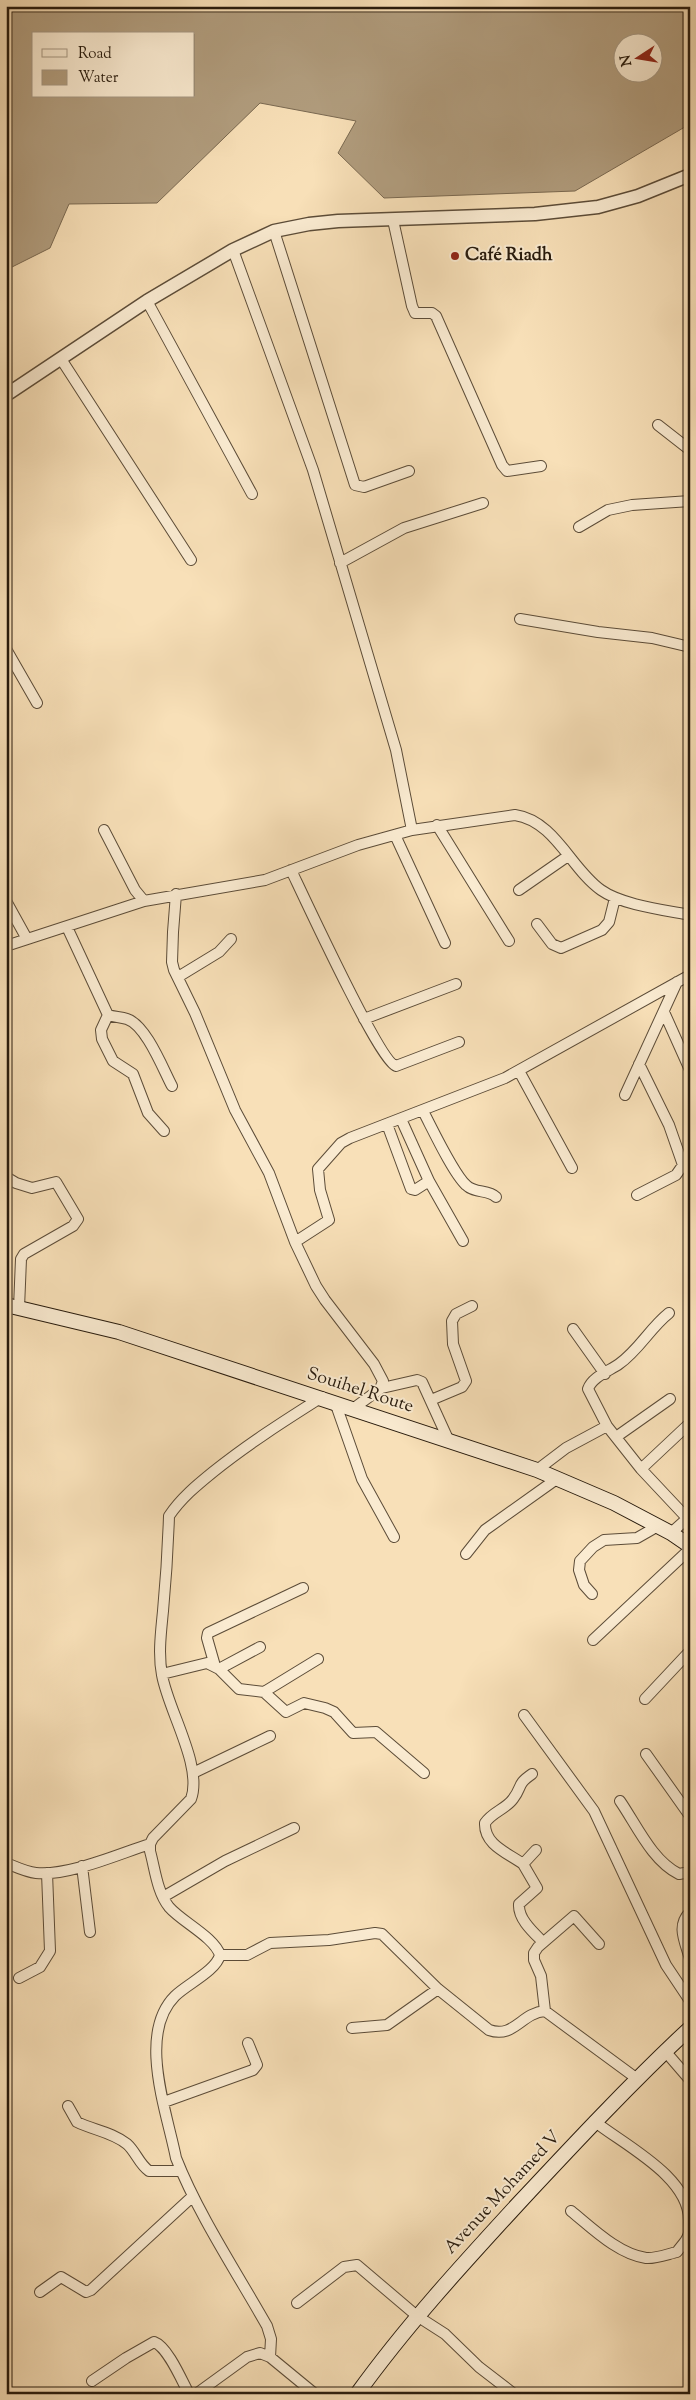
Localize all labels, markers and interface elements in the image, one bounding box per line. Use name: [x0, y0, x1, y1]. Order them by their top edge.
legend: [32, 32, 195, 98]
north arrow: [614, 32, 664, 82]
text: Road: [78, 44, 112, 65]
text: N: [616, 53, 638, 68]
text: Water: [78, 68, 119, 89]
place label: Café Riadh: [465, 243, 553, 269]
marker: Café Riadh: [449, 250, 461, 262]
street label: Souihel Route: [303, 1362, 417, 1420]
street label: Avenue Mohamed V: [439, 2125, 568, 2261]

